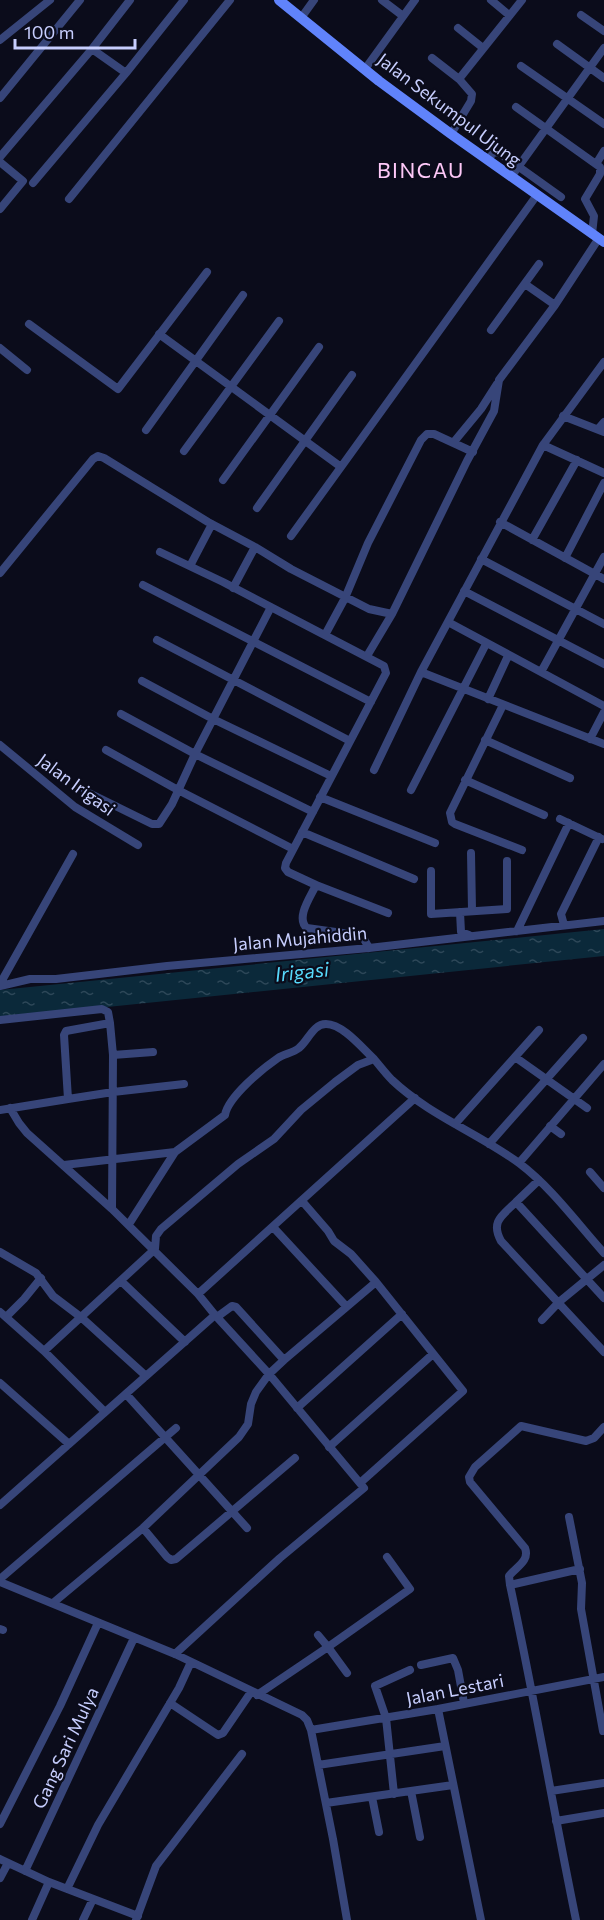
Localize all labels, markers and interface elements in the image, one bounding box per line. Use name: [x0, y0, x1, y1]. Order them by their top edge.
scale bar: [15, 12, 135, 50]
text: 100 m: [24, 21, 74, 43]
street label: Jalan Sekumpul Ujung: [373, 48, 526, 171]
district label: BINCAU: [377, 157, 465, 182]
street label: Jalan Irigasi: [33, 749, 120, 820]
street label: Jalan Mujahiddin: [232, 921, 368, 955]
water label: Irigasi: [274, 956, 331, 986]
street label: Jalan Lestari: [404, 1669, 505, 1709]
street label: Gang Sari Mulya: [27, 1683, 103, 1812]

